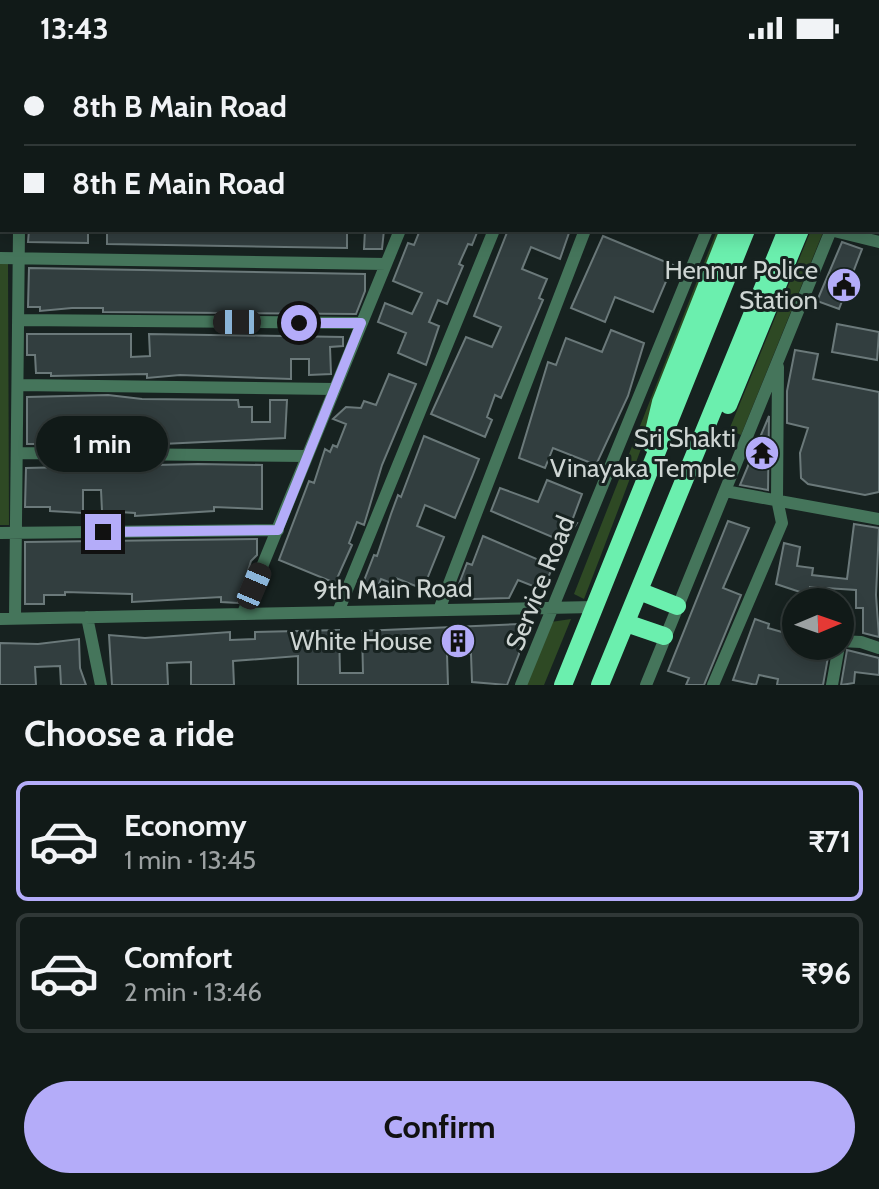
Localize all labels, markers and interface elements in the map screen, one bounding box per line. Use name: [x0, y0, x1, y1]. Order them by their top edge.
text: 13:43: [40, 10, 109, 47]
text: 8th B Main Road: [72, 88, 287, 125]
text: 8th E Main Road: [72, 165, 285, 202]
place label: Hennur Police Station: [665, 254, 818, 316]
public building icon: Hennur Police Station: [825, 266, 863, 304]
route start: [281, 305, 317, 341]
car: [213, 310, 261, 334]
callout: 1 min: [37, 416, 169, 472]
place label: Sri Shakti Vinayaka Temple: [550, 422, 736, 484]
text: 1 min: [73, 428, 131, 460]
temple icon: Sri Shakti Vinayaka Temple: [743, 434, 781, 472]
street label: Service Road: [499, 511, 581, 655]
route end: [85, 514, 121, 550]
car: [234, 559, 274, 613]
street label: 9th Main Road: [313, 572, 473, 606]
north arrow: [782, 588, 854, 660]
map controls: [782, 588, 854, 660]
building icon: White House: [439, 622, 477, 660]
place label: White House: [290, 625, 432, 657]
text: Choose a ride: [24, 711, 234, 755]
icon: car: [28, 805, 100, 877]
text: Economy: [124, 807, 247, 844]
text: ₹71: [808, 823, 851, 860]
text: 1 min · 13:45: [124, 844, 256, 876]
icon: car: [28, 937, 100, 1009]
text: Comfort: [124, 939, 232, 976]
text: ₹96: [801, 955, 851, 992]
text: 2 min · 13:46: [124, 976, 262, 1008]
button: Confirm: [24, 1081, 855, 1173]

